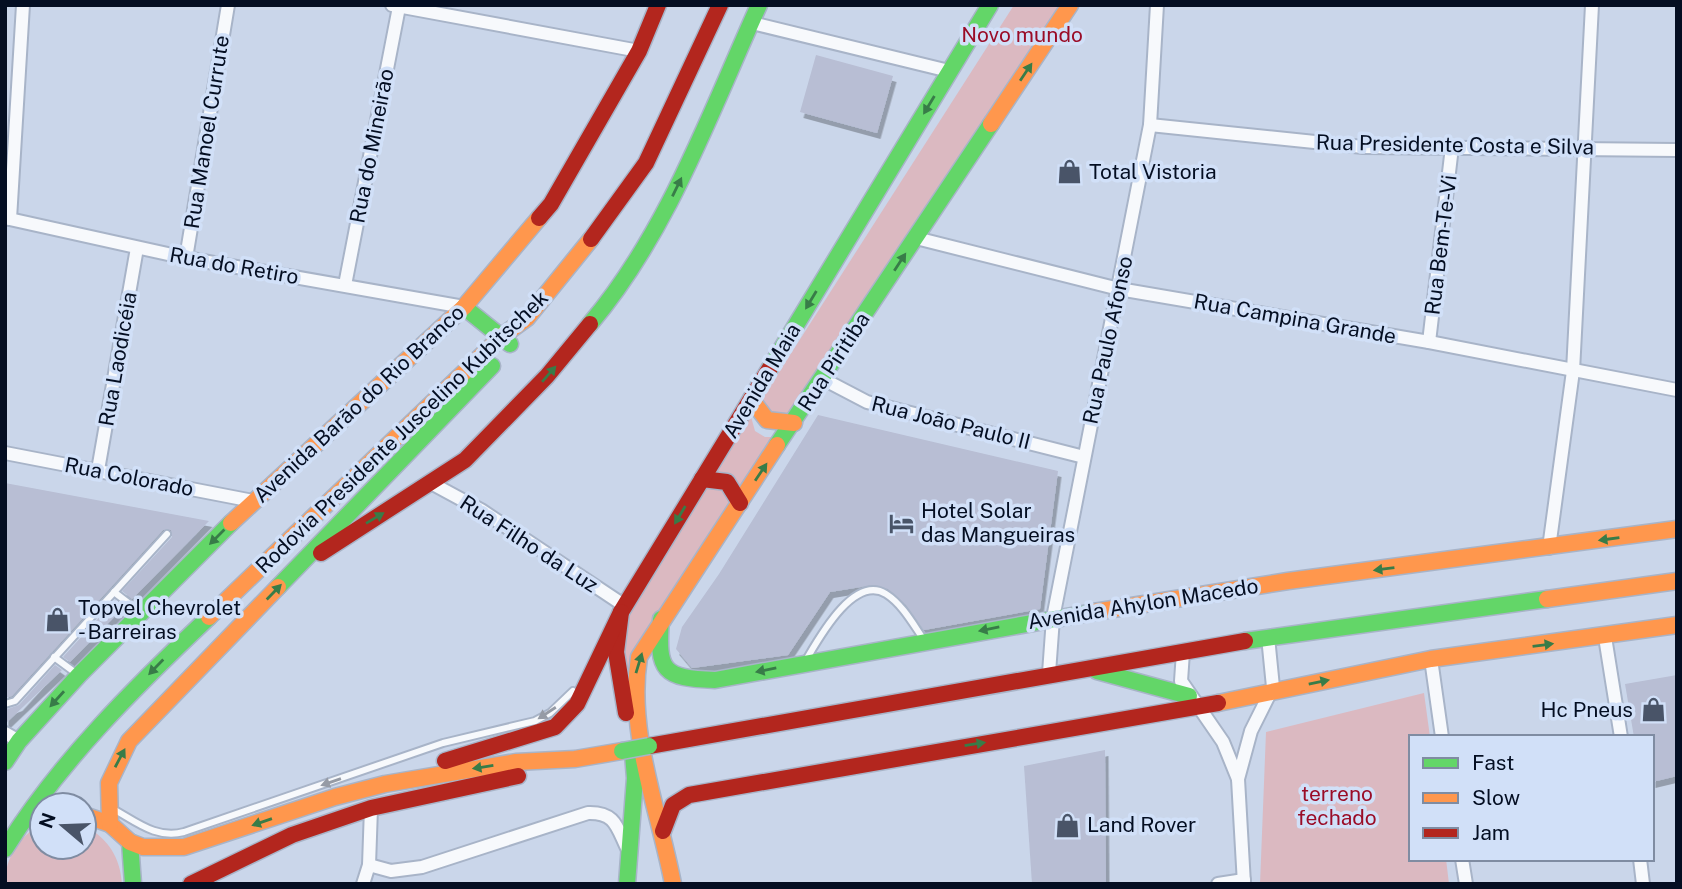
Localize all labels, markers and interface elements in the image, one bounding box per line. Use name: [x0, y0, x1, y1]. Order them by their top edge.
park label: Novo mundo: [961, 22, 1083, 47]
street label: Rua Manoel Currute: [179, 33, 234, 230]
one-way arrow: [1019, 62, 1032, 82]
street label: Rua do Mineirão: [344, 67, 399, 225]
one-way arrow: [922, 96, 935, 115]
street label: Rua Presidente Costa e Silva: [1316, 130, 1594, 159]
shop icon: Total Vistoria: [1055, 158, 1083, 186]
place label: Total Vistoria: [1089, 159, 1217, 184]
street label: Rua Bem-Te-Vi: [1420, 173, 1462, 316]
one-way arrow: [672, 177, 683, 197]
street label: Rua do Retiro: [168, 242, 301, 289]
one-way arrow: [893, 253, 907, 271]
street label: Rua Paulo Afonso: [1077, 254, 1138, 426]
street label: Rodovia Presidente Juscelino Kubitschek: [250, 285, 553, 578]
street label: Rua Campina Grande: [1192, 288, 1398, 349]
street label: Rua Laodicéia: [93, 290, 142, 428]
one-way arrow: [805, 290, 817, 309]
street label: Avenida Barão do Rio Branco: [248, 300, 469, 508]
street label: Rua Piritiba: [792, 308, 875, 416]
street label: Avenida Maia: [718, 319, 806, 443]
one-way arrow: [541, 365, 556, 382]
street label: Rua João Paulo II: [869, 391, 1033, 454]
street label: Rua Colorado: [63, 452, 196, 501]
one-way arrow: [754, 463, 768, 481]
street label: Rua Filho da Luz: [456, 490, 603, 597]
place label: Hotel Solar das Mangueiras: [921, 498, 1075, 547]
one-way arrow: [674, 506, 687, 525]
hotel icon: Hotel Solar das Mangueiras: [887, 509, 915, 537]
one-way arrow: [365, 511, 384, 524]
one-way arrow: [209, 529, 225, 545]
one-way arrow: [1598, 534, 1620, 545]
one-way arrow: [1372, 563, 1394, 574]
street label: Avenida Ahylon Macedo: [1026, 573, 1260, 634]
one-way arrow: [266, 584, 283, 601]
place label: Topvel Chevrolet - Barreiras: [78, 595, 241, 644]
shop icon: Topvel Chevrolet - Barreiras: [44, 606, 72, 634]
one-way arrow: [978, 624, 1000, 635]
one-way arrow: [1533, 639, 1555, 650]
one-way arrow: [634, 653, 644, 674]
one-way arrow: [148, 659, 165, 676]
one-way arrow: [755, 665, 777, 676]
one-way arrow: [1308, 677, 1330, 688]
one-way arrow: [50, 690, 66, 707]
shop icon: Hc Pneus: [1639, 696, 1667, 724]
place label: Hc Pneus: [1541, 697, 1633, 722]
one-way arrow: [537, 707, 557, 720]
legend: [1409, 735, 1654, 861]
one-way arrow: [964, 738, 986, 749]
one-way arrow: [114, 748, 125, 768]
text: Fast: [1472, 750, 1514, 775]
one-way arrow: [471, 762, 493, 773]
one-way arrow: [320, 777, 341, 788]
park label: terreno fechado: [1297, 781, 1377, 830]
text: Slow: [1472, 785, 1520, 810]
north arrow: [28, 791, 98, 861]
text: N: [34, 810, 60, 831]
shop icon: Land Rover: [1053, 811, 1081, 839]
place label: Land Rover: [1087, 812, 1196, 837]
one-way arrow: [252, 817, 273, 828]
text: Jam: [1472, 820, 1510, 845]

